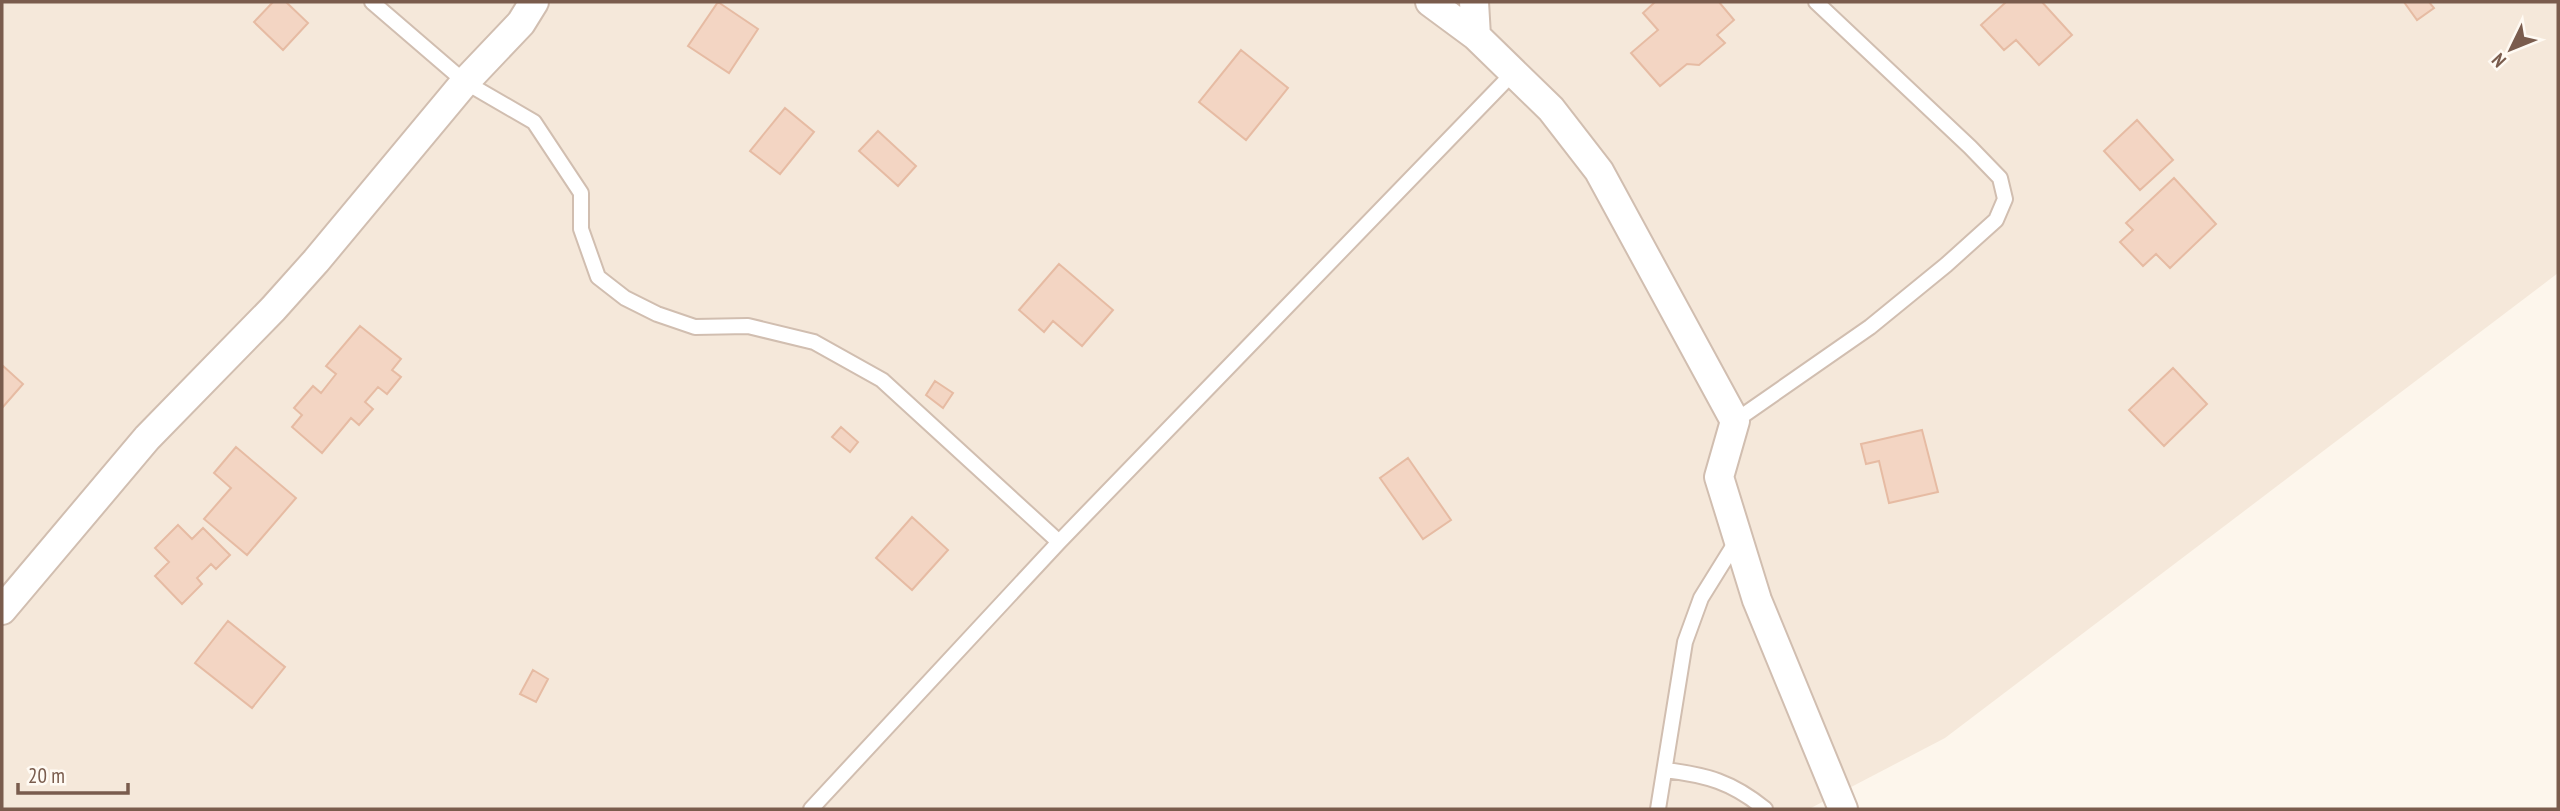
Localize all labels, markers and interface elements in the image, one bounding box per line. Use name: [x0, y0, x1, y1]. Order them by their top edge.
north arrow: [2476, 14, 2546, 84]
text: N: [2486, 49, 2511, 73]
scale bar: [18, 752, 128, 796]
text: 20 m: [28, 762, 65, 789]

